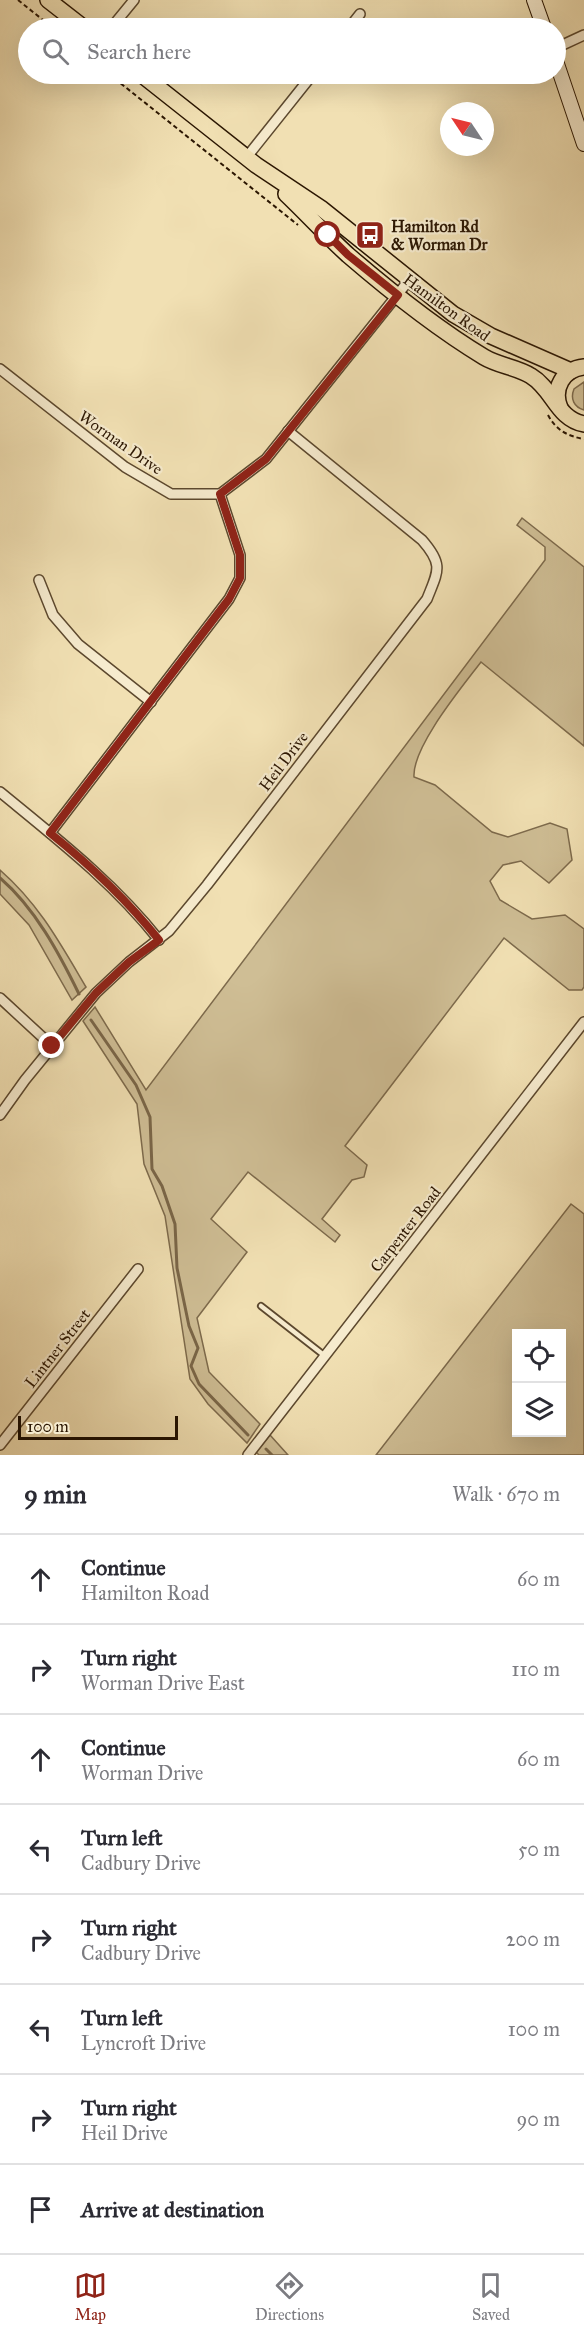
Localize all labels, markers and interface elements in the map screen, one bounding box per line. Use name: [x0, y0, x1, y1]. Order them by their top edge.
search box: [18, 18, 566, 84]
icon: search: [39, 35, 72, 68]
text: Search here: [87, 38, 191, 65]
north arrow: [440, 102, 494, 156]
place label: Hamilton Rd & Worman Dr: [391, 217, 489, 254]
bus stop icon: Hamilton Rd & Worman Dr: [354, 219, 386, 251]
route start: [314, 221, 340, 247]
street label: Hamilton Road: [400, 270, 494, 345]
street label: Worman Drive: [75, 407, 167, 478]
street label: Heil Drive: [255, 728, 312, 795]
route end: [38, 1032, 64, 1058]
street label: Carpenter Road: [366, 1183, 445, 1276]
street label: Lintner Street: [21, 1305, 94, 1392]
map controls: [512, 1329, 566, 1437]
button: locate: [512, 1329, 566, 1383]
button: layers: [512, 1383, 566, 1437]
scale bar: [18, 1413, 178, 1440]
text: 100 m: [27, 1417, 69, 1436]
text: 9 min: [24, 1478, 87, 1510]
text: Walk · 670 m: [452, 1482, 560, 1506]
text: Continue: [81, 1554, 166, 1581]
icon: ahead: [24, 1563, 57, 1596]
text: 60 m: [517, 1567, 560, 1591]
text: Hamilton Road: [81, 1581, 209, 1605]
text: Turn right: [81, 1644, 177, 1671]
icon: right: [24, 1653, 57, 1686]
text: 110 m: [512, 1657, 560, 1681]
text: Worman Drive East: [81, 1671, 245, 1695]
text: Continue: [81, 1734, 166, 1761]
icon: ahead: [24, 1743, 57, 1776]
text: 60 m: [517, 1747, 560, 1771]
text: Worman Drive: [81, 1761, 203, 1785]
text: Turn left: [81, 1824, 163, 1851]
icon: left: [24, 1833, 57, 1866]
text: 50 m: [518, 1837, 560, 1861]
text: Cadbury Drive: [81, 1851, 201, 1875]
text: Turn right: [81, 1914, 177, 1941]
icon: right: [24, 1923, 57, 1956]
text: 200 m: [506, 1927, 560, 1951]
text: Cadbury Drive: [81, 1941, 201, 1965]
text: Turn left: [81, 2004, 163, 2031]
icon: left: [24, 2013, 57, 2046]
text: 100 m: [508, 2017, 560, 2041]
text: Lyncroft Drive: [81, 2031, 206, 2055]
text: Turn right: [81, 2094, 177, 2121]
icon: right: [24, 2103, 57, 2136]
text: 90 m: [517, 2107, 560, 2131]
text: Heil Drive: [81, 2121, 168, 2145]
icon: arrive: [24, 2193, 57, 2226]
text: Arrive at destination: [81, 2196, 264, 2223]
tab: Map: [74, 2269, 107, 2324]
tab: Directions: [255, 2269, 324, 2324]
tab: Saved: [472, 2269, 510, 2324]

